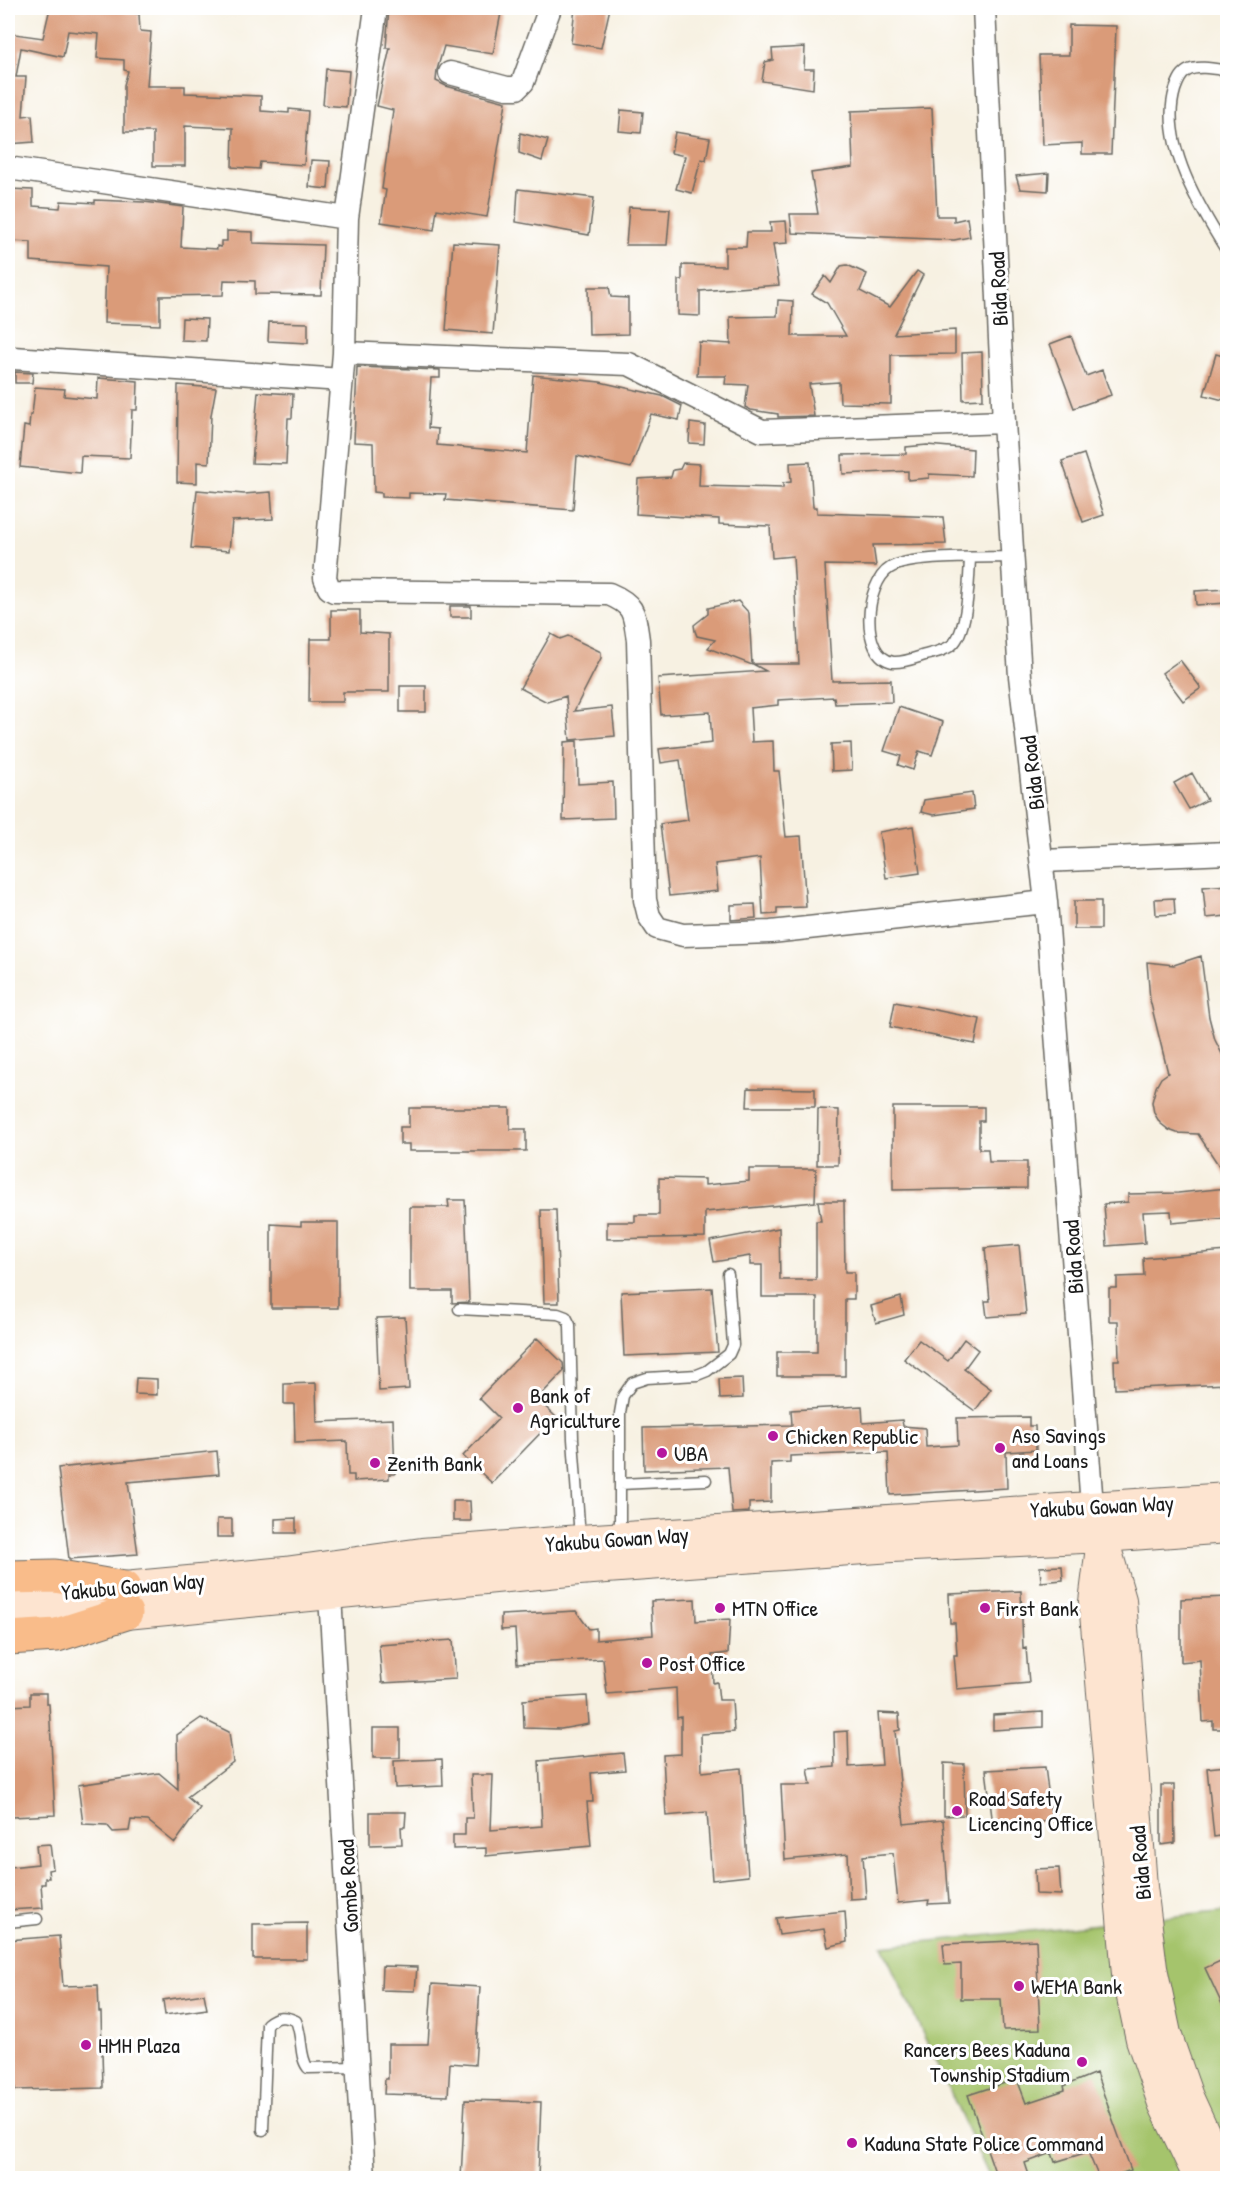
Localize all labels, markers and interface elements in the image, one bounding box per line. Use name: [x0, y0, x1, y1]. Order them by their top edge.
street label: Bida Road: [981, 251, 1015, 327]
street label: Bida Road: [1013, 734, 1051, 812]
street label: Bida Road: [1055, 1218, 1091, 1295]
place label: Bank of Agriculture: [530, 1380, 621, 1435]
marker: Bank of Agriculture: [511, 1401, 525, 1415]
place label: Aso Savings and Loans: [1012, 1420, 1106, 1475]
place label: Chicken Republic: [785, 1421, 918, 1451]
marker: Chicken Republic: [766, 1429, 780, 1443]
place label: UBA: [674, 1438, 708, 1468]
marker: Aso Savings and Loans: [993, 1441, 1007, 1455]
marker: UBA: [655, 1446, 669, 1460]
place label: Zenith Bank: [387, 1448, 483, 1478]
marker: Zenith Bank: [368, 1456, 382, 1470]
street label: Yakubu Gowan Way: [1029, 1487, 1175, 1525]
street label: Yakubu Gowan Way: [544, 1519, 690, 1559]
street label: Yakubu Gowan Way: [60, 1565, 206, 1607]
place label: MTN Office: [732, 1593, 818, 1623]
place label: First Bank: [996, 1593, 1079, 1623]
marker: MTN Office: [713, 1601, 727, 1615]
marker: First Bank: [978, 1601, 992, 1615]
place label: Post Office: [659, 1648, 746, 1678]
marker: Post Office: [640, 1656, 654, 1670]
place label: Road Safety Licencing Office: [969, 1783, 1094, 1838]
marker: Road Safety Licencing Office: [950, 1804, 964, 1818]
street label: Bida Road: [1122, 1824, 1158, 1901]
street label: Gombe Road: [331, 1838, 365, 1933]
place label: WEMA Bank: [1031, 1971, 1122, 2001]
marker: WEMA Bank: [1012, 1979, 1026, 1993]
place label: HMH Plaza: [98, 2030, 180, 2060]
place label: Rancers Bees Kaduna Township Stadium: [904, 2034, 1070, 2089]
marker: HMH Plaza: [79, 2038, 93, 2052]
marker: Rancers Bees Kaduna Township Stadium: [1075, 2055, 1089, 2069]
place label: Kaduna State Police Command: [864, 2128, 1104, 2158]
marker: Kaduna State Police Command: [845, 2136, 859, 2150]

